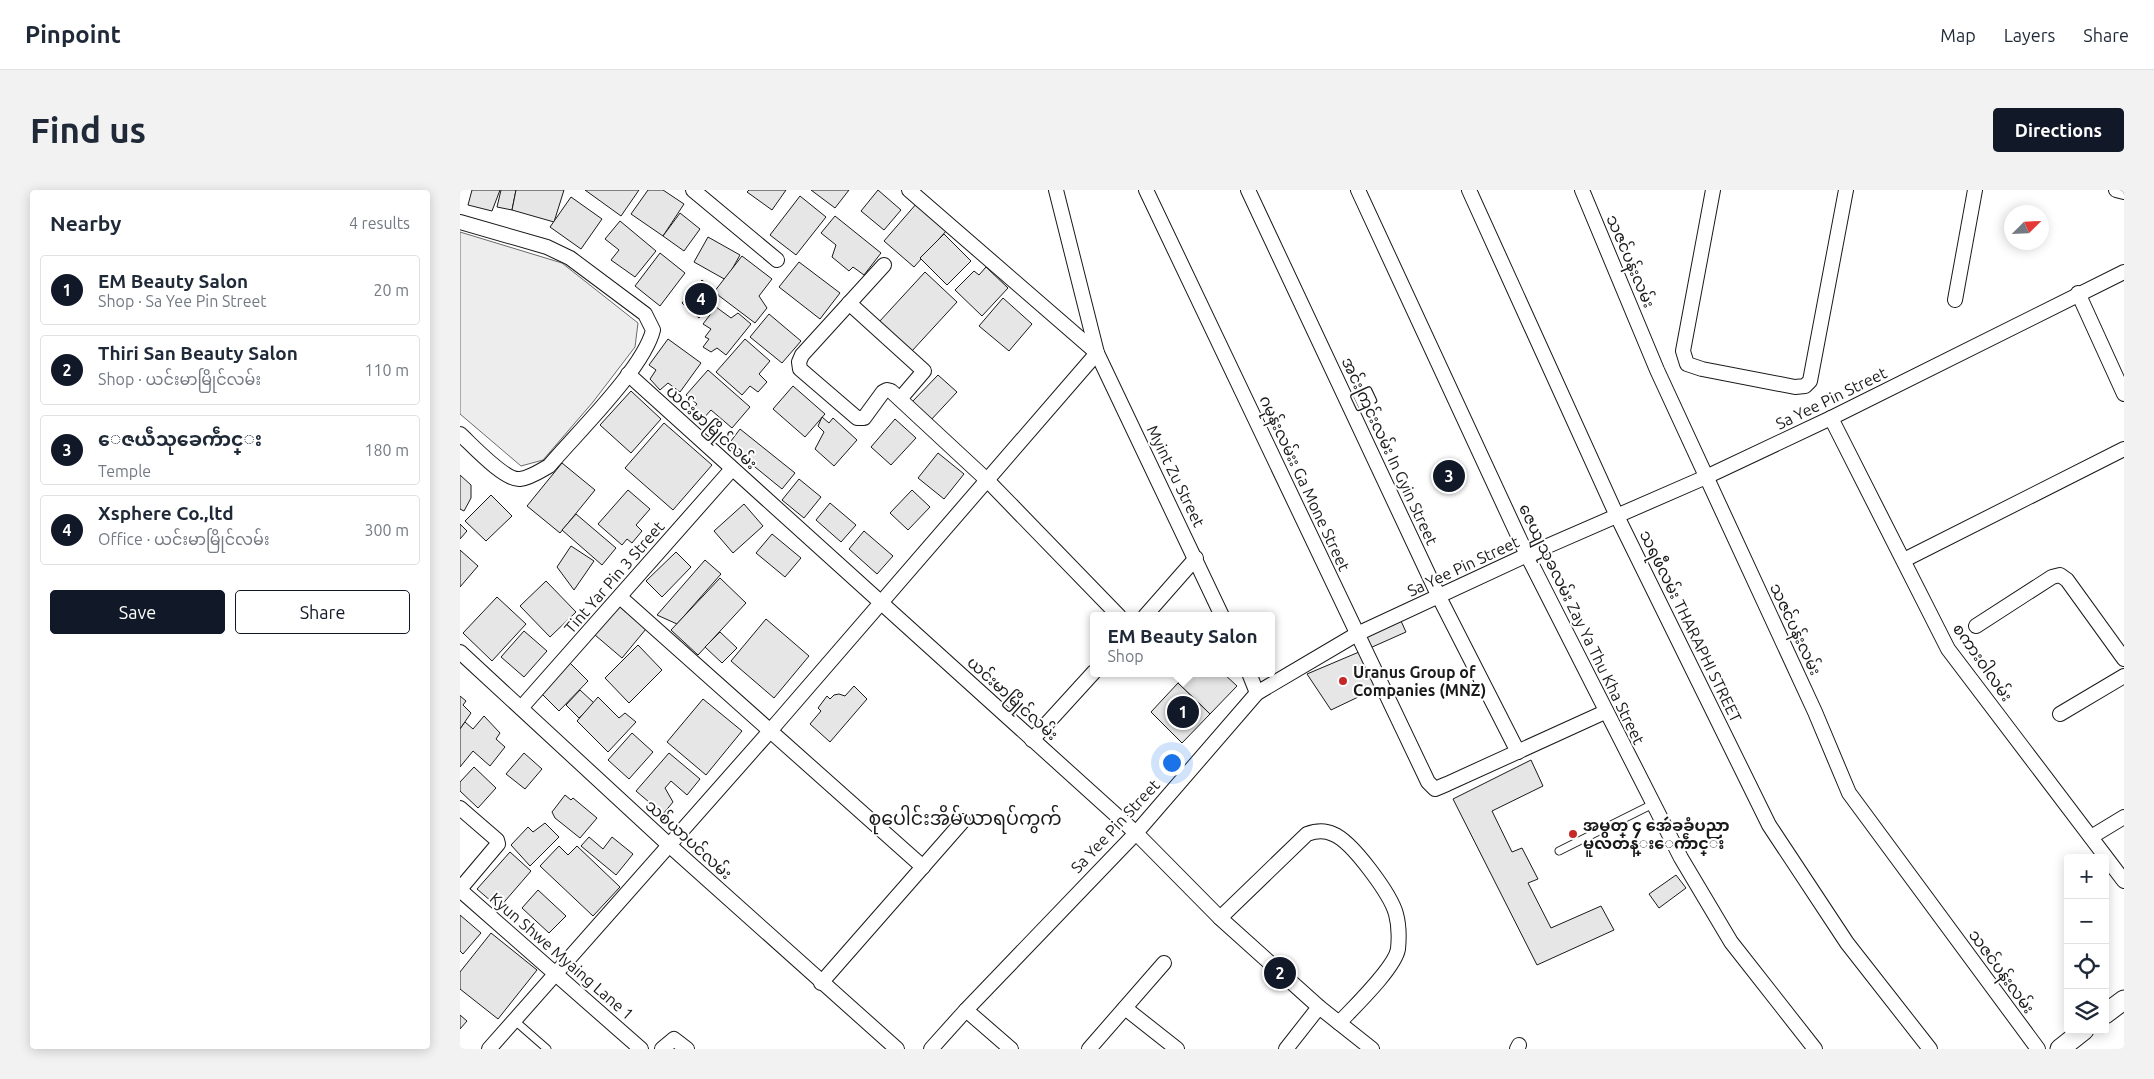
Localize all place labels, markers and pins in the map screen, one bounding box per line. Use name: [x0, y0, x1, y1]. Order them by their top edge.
pin: 4: [685, 280, 717, 318]
pin: 3: [1433, 457, 1465, 495]
place label: Uranus Group of Companies (MNZ): [1353, 663, 1486, 700]
marker: Uranus Group of Companies (MNZ): [1337, 675, 1349, 687]
pin: 1: [1167, 693, 1199, 731]
place label: အမွတ္ ၄ အေဴခခံပညာ မူလတန္းေကဵာင္း: [1583, 816, 1730, 857]
marker: အမွတ္ ၄ အေဴခခံပညာ မူလတန္းေကဵာင္း: [1567, 828, 1579, 840]
pin: 2: [1264, 954, 1296, 992]

